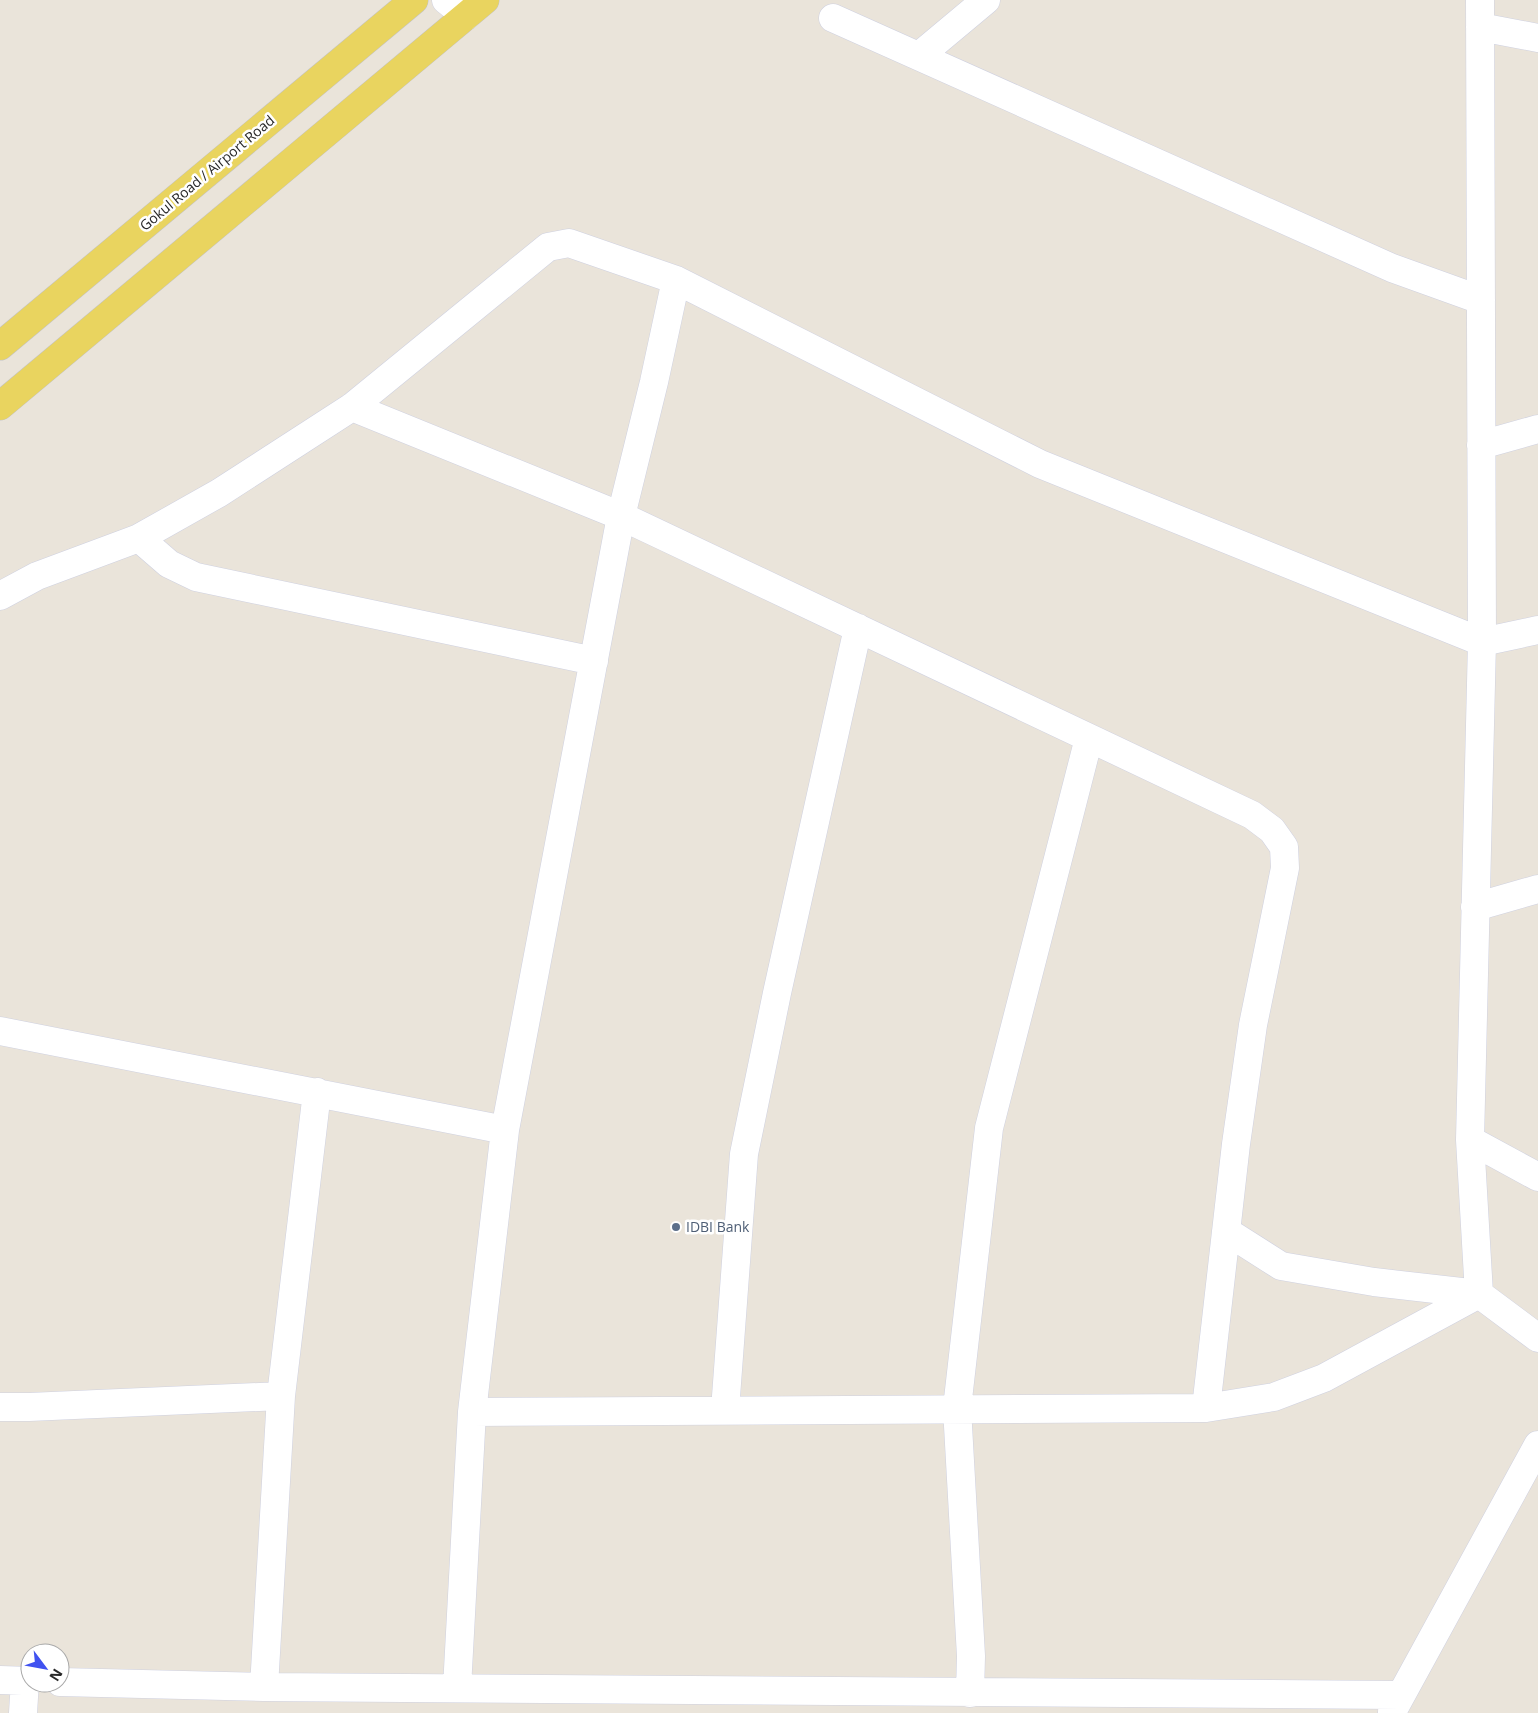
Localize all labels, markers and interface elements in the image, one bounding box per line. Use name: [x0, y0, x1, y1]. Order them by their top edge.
street label: Gokul Road / Airport Road: [135, 111, 278, 235]
place label: IDBI Bank: [686, 1217, 750, 1236]
marker: IDBI Bank: [670, 1221, 682, 1233]
north arrow: [20, 1643, 70, 1693]
text: N: [45, 1665, 68, 1685]

